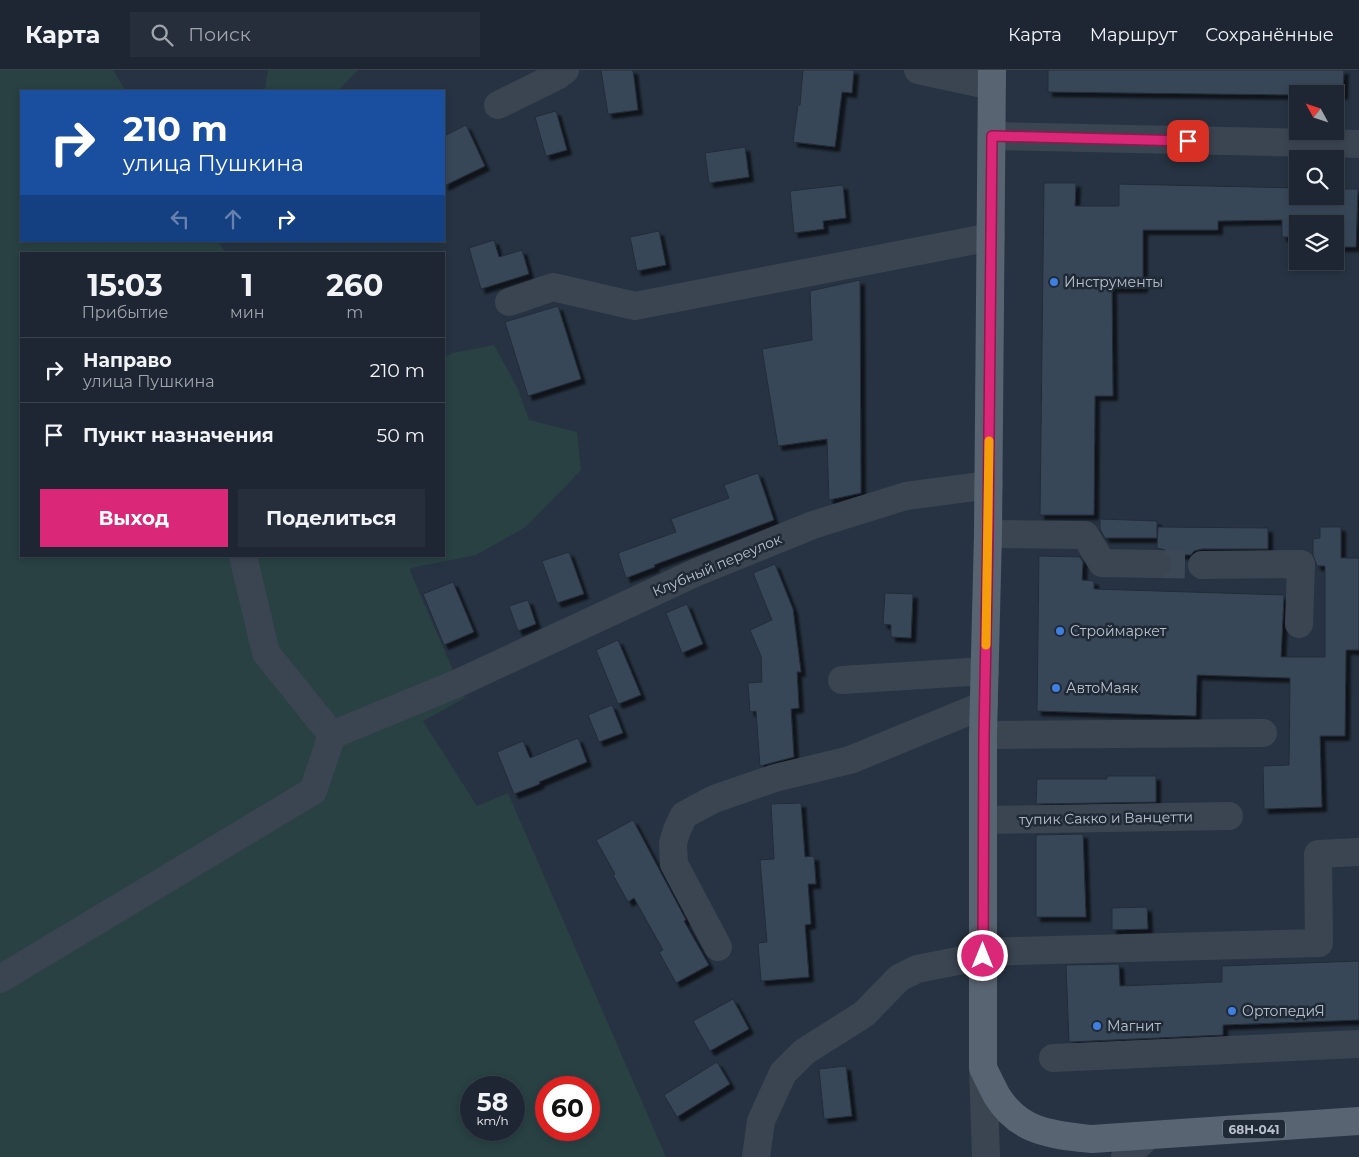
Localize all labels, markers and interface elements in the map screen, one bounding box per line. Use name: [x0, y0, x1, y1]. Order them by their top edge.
search box: [130, 12, 480, 57]
text: Карта: [25, 20, 100, 49]
icon: search: [148, 21, 176, 49]
text: Поиск: [188, 23, 251, 46]
text: Карта: [1008, 24, 1062, 46]
text: Маршрут: [1090, 24, 1177, 46]
text: Сохранённые: [1205, 24, 1334, 46]
north arrow: [1289, 85, 1344, 140]
map controls: [1289, 85, 1344, 270]
text: 210 m: [123, 107, 228, 150]
icon: right: [40, 110, 105, 175]
pin: [1167, 120, 1209, 162]
icon: arrive: [1174, 127, 1202, 155]
text: улица Пушкина: [123, 150, 304, 177]
button: search: [1289, 150, 1344, 205]
icon: left: [166, 205, 194, 233]
icon: ahead: [219, 205, 247, 233]
icon: right: [272, 205, 300, 233]
button: layers: [1289, 215, 1344, 270]
text: 15:03: [87, 267, 163, 304]
text: 1: [241, 267, 253, 304]
text: 260: [326, 267, 383, 304]
place label: Инструменты: [1064, 273, 1163, 291]
marker: Инструменты: [1048, 276, 1060, 288]
text: Прибытие: [82, 303, 168, 322]
text: мин: [230, 303, 265, 322]
text: m: [346, 303, 363, 322]
text: Направо: [83, 349, 172, 372]
icon: right: [40, 356, 68, 384]
text: 210 m: [370, 359, 425, 382]
text: улица Пушкина: [83, 372, 215, 391]
icon: arrive: [40, 421, 68, 449]
text: Пункт назначения: [83, 424, 274, 447]
text: 50 m: [377, 424, 425, 447]
button: Выход: [40, 489, 228, 547]
button: Поделиться: [238, 489, 425, 547]
street label: Клубный переулок: [650, 530, 784, 600]
place label: Строймаркет: [1070, 622, 1167, 640]
marker: Строймаркет: [1054, 625, 1066, 637]
place label: АвтоМаяк: [1066, 679, 1138, 697]
marker: АвтоМаяк: [1050, 682, 1062, 694]
street label: тупик Сакко и Ванцетти: [1019, 807, 1193, 829]
position arrow: [956, 929, 1008, 981]
place label: ОртопедиЯ: [1242, 1002, 1325, 1020]
marker: ОртопедиЯ: [1226, 1005, 1238, 1017]
place label: Магнит: [1107, 1017, 1161, 1035]
marker: Магнит: [1091, 1020, 1103, 1032]
speed limit sign: 60: [535, 1076, 600, 1141]
text: 58: [477, 1087, 508, 1117]
text: km/h: [476, 1113, 509, 1128]
road number: 68Н-041: [1223, 1120, 1285, 1138]

